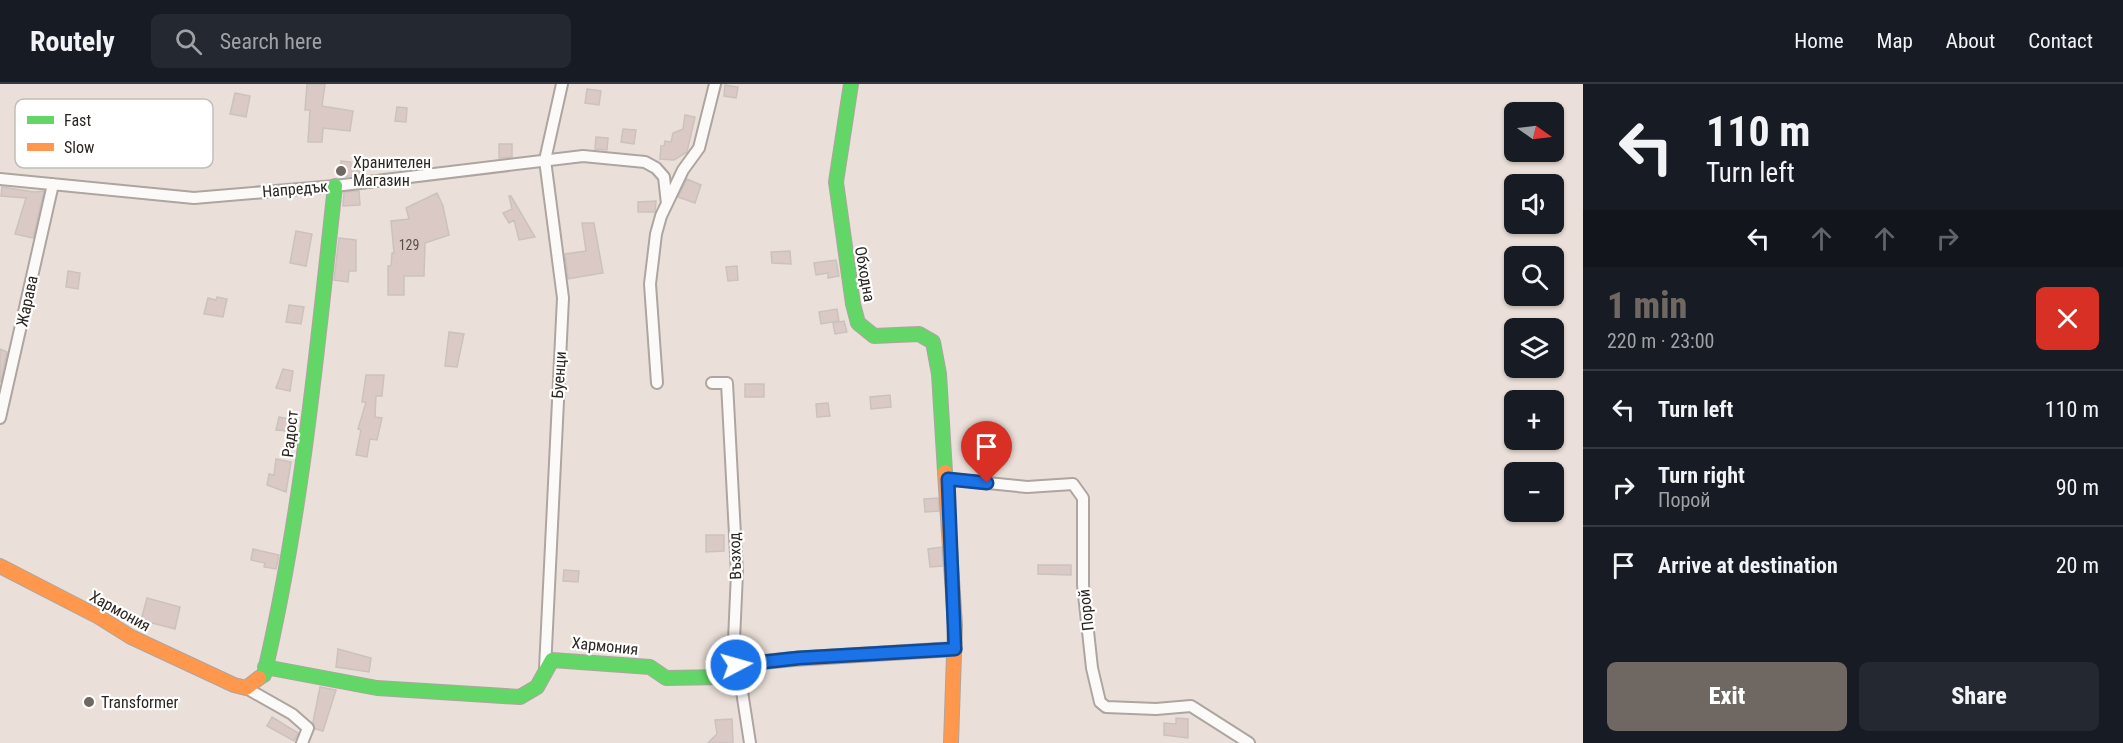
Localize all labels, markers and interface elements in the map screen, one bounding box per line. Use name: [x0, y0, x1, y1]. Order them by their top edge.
search box: [151, 14, 571, 68]
text: Routely: [30, 25, 115, 58]
icon: search: [172, 25, 205, 58]
text: Search here: [220, 29, 322, 54]
text: Home: [1794, 29, 1844, 53]
text: Map: [1877, 29, 1913, 53]
text: About: [1946, 29, 1995, 53]
text: Contact: [2028, 29, 2093, 53]
legend: [15, 99, 213, 168]
north arrow: [1504, 102, 1564, 162]
map controls: [1504, 102, 1564, 522]
text: 110 m: [1706, 107, 1811, 156]
icon: left: [1607, 108, 1685, 186]
text: Fast: [64, 111, 91, 130]
text: Slow: [64, 138, 94, 157]
place label: Хранителен Магазин: [353, 153, 431, 190]
text: Turn left: [1706, 157, 1795, 189]
marker: Хранителен Магазин: [334, 164, 348, 178]
button: sound: [1504, 174, 1564, 234]
street label: Напредък: [261, 177, 329, 201]
icon: left: [1742, 222, 1775, 255]
icon: ahead: [1805, 222, 1838, 255]
icon: ahead: [1868, 222, 1901, 255]
icon: right: [1931, 222, 1964, 255]
house number: 129: [399, 237, 419, 253]
street label: Обходна: [851, 245, 879, 303]
button: search: [1504, 246, 1564, 306]
street label: Жарава: [12, 274, 42, 328]
text: 1 min: [1607, 285, 1687, 327]
button: close: [2036, 287, 2099, 350]
button: layers: [1504, 318, 1564, 378]
text: 220 m · 23:00: [1607, 329, 1714, 353]
street label: Буенци: [548, 351, 570, 399]
button: +: [1504, 390, 1564, 450]
icon: left: [1607, 393, 1640, 426]
text: Turn left: [1658, 397, 1733, 422]
text: 110 m: [2045, 397, 2099, 422]
street label: Радост: [278, 409, 302, 458]
pin: [961, 421, 1012, 483]
icon: arrive: [970, 430, 1003, 463]
button: −: [1504, 462, 1564, 522]
text: Turn right: [1658, 463, 1745, 488]
icon: right: [1607, 471, 1640, 504]
text: 90 m: [2056, 475, 2099, 500]
text: Порой: [1658, 488, 1711, 512]
street label: Възход: [725, 532, 745, 580]
icon: arrive: [1607, 549, 1640, 582]
text: Arrive at destination: [1658, 553, 1838, 578]
text: 20 m: [2056, 553, 2099, 578]
street label: Хармония: [86, 587, 154, 635]
street label: Порой: [1074, 588, 1098, 632]
street label: Хармония: [571, 633, 639, 659]
position arrow: [704, 633, 768, 697]
button: Exit: [1607, 662, 1847, 731]
button: Share: [1859, 662, 2099, 731]
place label: Transformer: [101, 693, 179, 712]
marker: Transformer: [82, 695, 96, 709]

